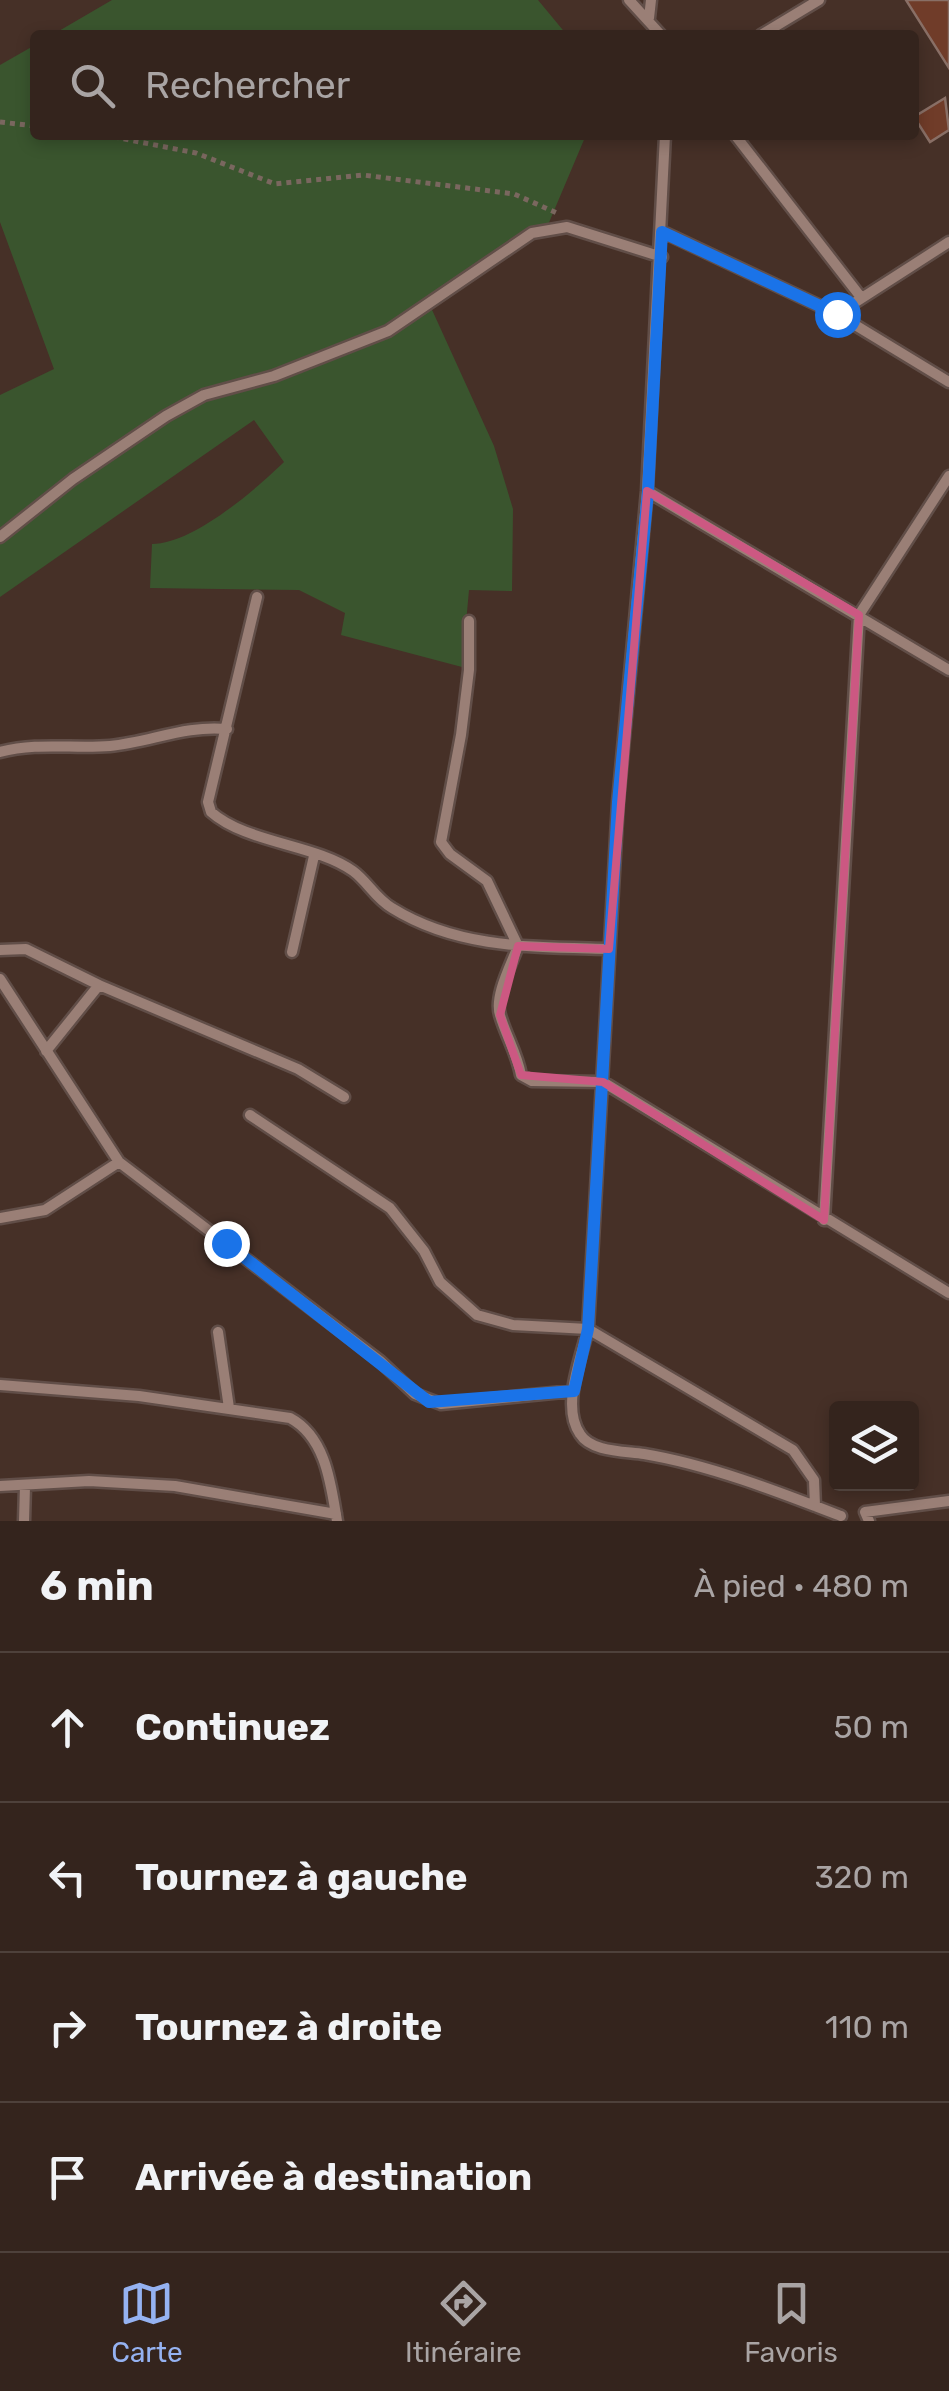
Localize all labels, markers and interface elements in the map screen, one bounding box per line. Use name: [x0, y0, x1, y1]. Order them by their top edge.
search box: [30, 30, 919, 140]
icon: search: [65, 58, 120, 113]
text: Rechercher: [145, 62, 350, 108]
route start: [815, 292, 861, 338]
route end: [204, 1221, 250, 1267]
map controls: [829, 1401, 919, 1491]
button: layers: [829, 1401, 919, 1491]
text: 6 min: [40, 1561, 154, 1611]
text: À pied · 480 m: [694, 1567, 909, 1605]
icon: ahead: [40, 1700, 95, 1755]
text: Continuez: [135, 1704, 330, 1750]
text: 50 m: [833, 1708, 909, 1746]
icon: left: [40, 1850, 95, 1905]
text: Tournez à gauche: [135, 1854, 468, 1900]
text: 320 m: [814, 1858, 909, 1896]
icon: right: [40, 2000, 95, 2055]
text: Tournez à droite: [135, 2004, 442, 2050]
text: 110 m: [825, 2008, 909, 2046]
icon: arrive: [40, 2150, 95, 2205]
text: Arrivée à destination: [135, 2154, 532, 2200]
tab: Carte: [111, 2276, 183, 2369]
tab: Itinéraire: [405, 2276, 522, 2369]
tab: Favoris: [744, 2276, 838, 2369]

